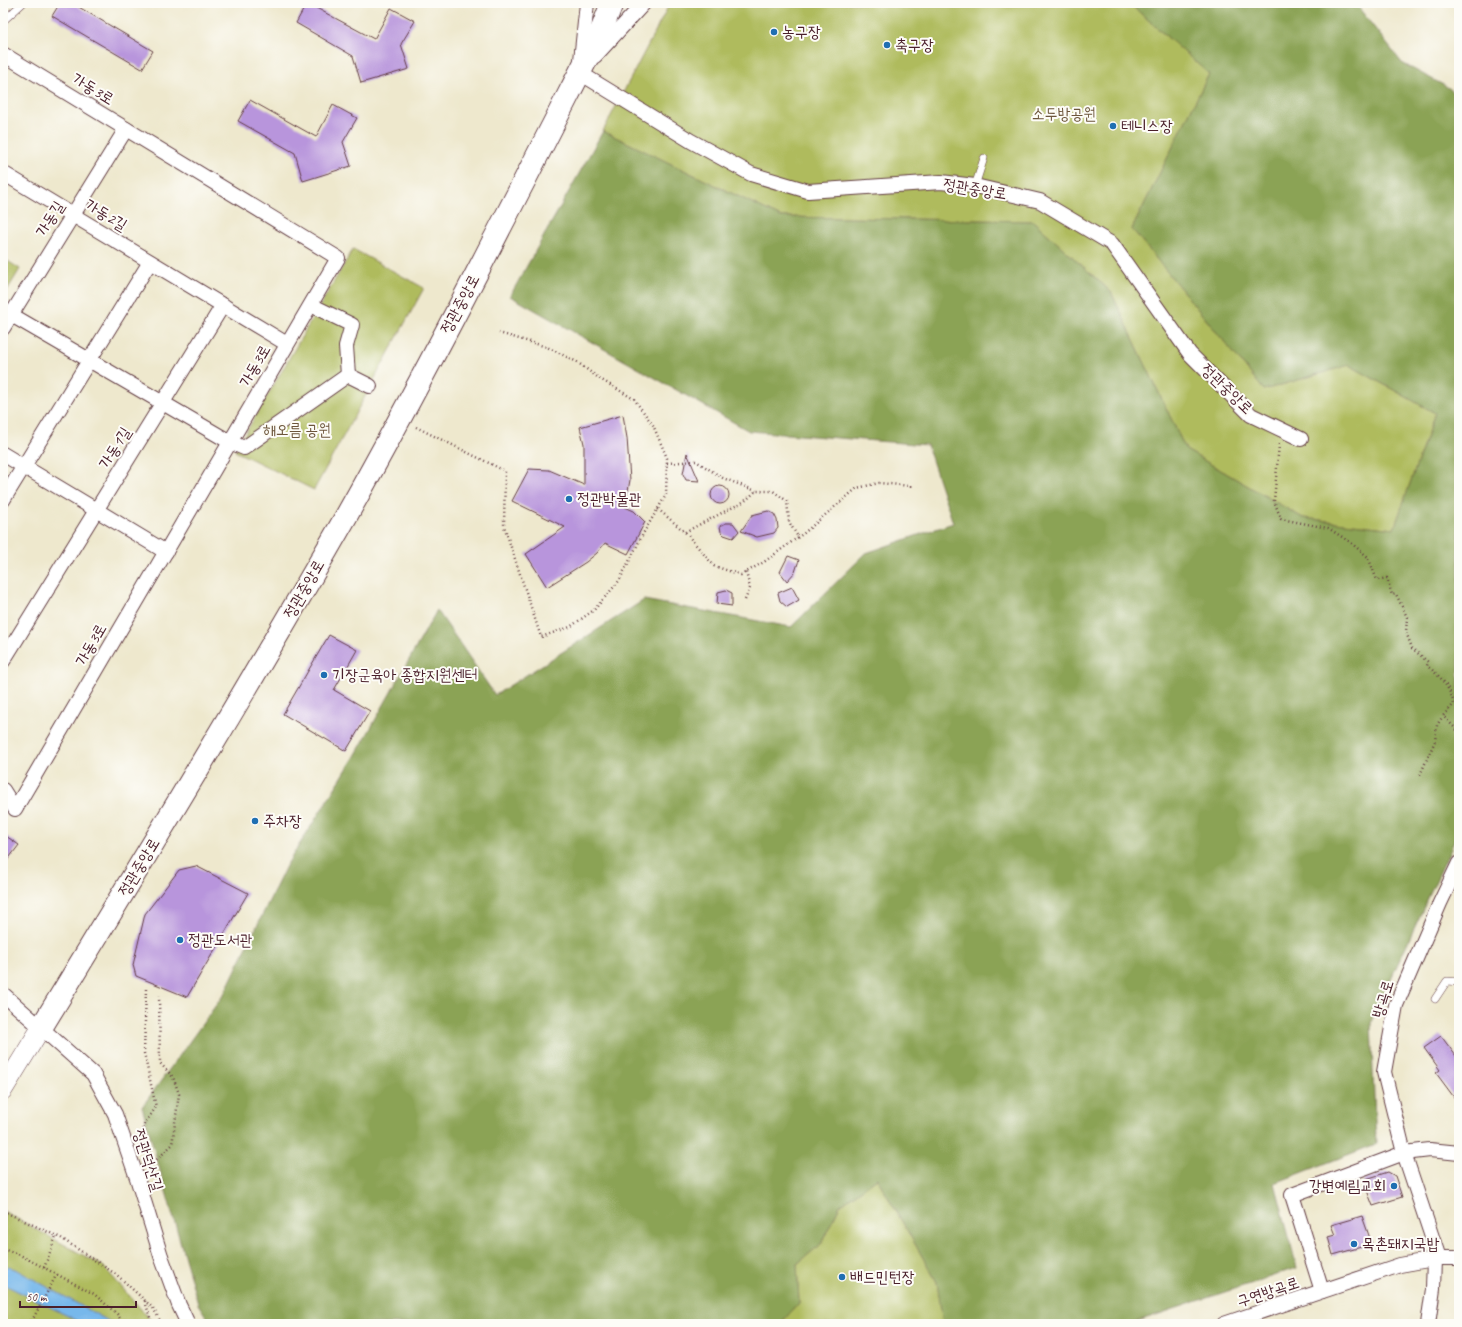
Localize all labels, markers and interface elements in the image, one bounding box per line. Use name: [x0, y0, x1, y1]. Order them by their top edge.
place label: 농구장: [782, 22, 821, 42]
marker: 농구장: [769, 27, 779, 37]
place label: 축구장: [895, 35, 934, 55]
marker: 축구장: [882, 40, 892, 50]
street label: 가동3로: [68, 69, 118, 109]
park label: 소두방공원: [1032, 104, 1096, 124]
place label: 테니스장: [1121, 116, 1173, 136]
marker: 테니스장: [1108, 121, 1118, 131]
street label: 정관중앙로: [942, 174, 1008, 204]
street label: 가동2길: [81, 195, 131, 235]
street label: 가동길: [31, 197, 69, 241]
street label: 정관중앙로: [436, 271, 484, 337]
street label: 가동3로: [235, 341, 275, 391]
street label: 정관중앙로: [1197, 359, 1257, 419]
park label: 해오름 공원: [263, 420, 331, 440]
street label: 가동1길: [94, 423, 136, 473]
place label: 정관박물관: [577, 489, 642, 509]
marker: 정관박물관: [564, 494, 574, 504]
street label: 정관중앙로: [279, 556, 329, 622]
street label: 가동3로: [71, 620, 111, 670]
place label: 기장군육아 종합지원센터: [332, 665, 478, 685]
marker: 기장군육아 종합지원센터: [319, 670, 329, 680]
place label: 주차장: [263, 811, 302, 831]
marker: 주차장: [250, 816, 260, 826]
street label: 정관중앙로: [114, 834, 164, 900]
place label: 정관도서관: [188, 930, 253, 950]
marker: 정관도서관: [175, 935, 185, 945]
street label: 방곡로: [1368, 978, 1398, 1020]
street label: 정관덕산길: [129, 1126, 167, 1194]
place label: 강변예림교회: [1309, 1176, 1386, 1196]
marker: 강변예림교회: [1389, 1181, 1399, 1191]
place label: 목촌돼지국밥: [1362, 1234, 1439, 1254]
marker: 목촌돼지국밥: [1349, 1239, 1359, 1249]
place label: 배드민턴장: [850, 1267, 915, 1287]
marker: 배드민턴장: [837, 1272, 847, 1282]
street label: 구연방곡로: [1234, 1273, 1302, 1311]
scale bar: [20, 1283, 136, 1309]
text: 50 m: [26, 1289, 48, 1305]

